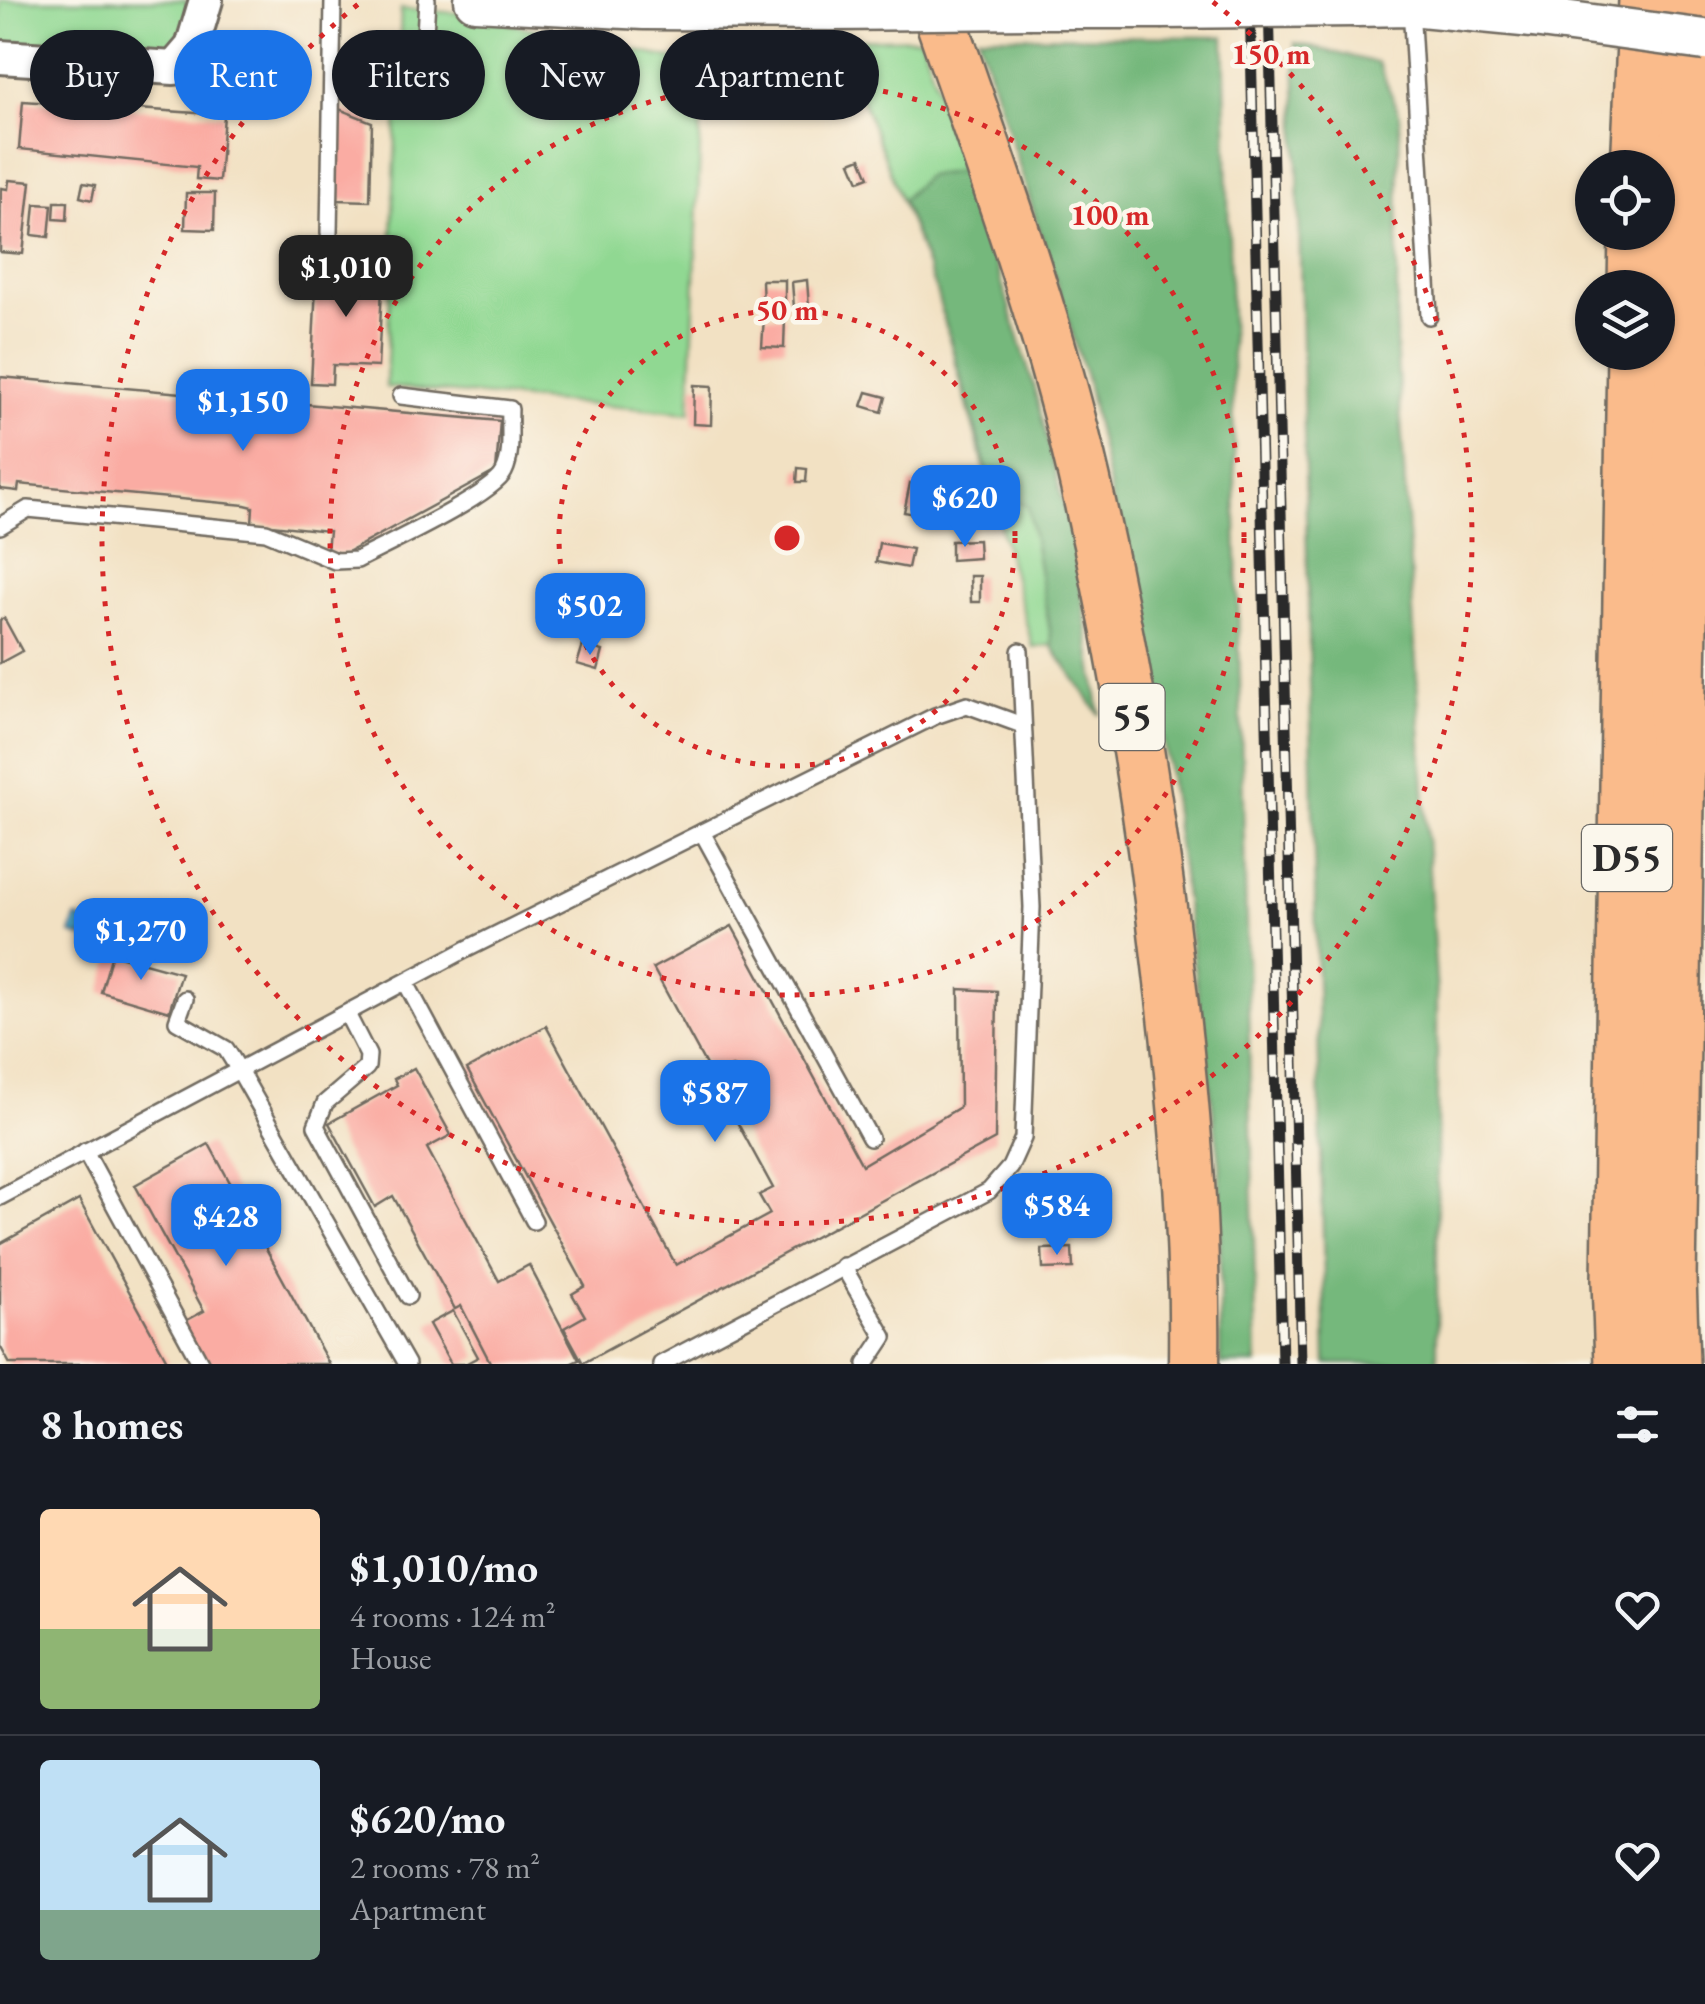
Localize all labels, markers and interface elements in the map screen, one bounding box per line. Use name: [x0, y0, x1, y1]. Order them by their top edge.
chip: Buy: [30, 30, 154, 120]
chip: Rent: [174, 30, 312, 120]
chip: Filters: [332, 30, 485, 120]
chip: New: [505, 30, 640, 120]
chip: Apartment: [660, 30, 879, 120]
text: 150 m: [1232, 34, 1310, 73]
map controls: [1575, 150, 1675, 370]
button: locate: [1575, 150, 1675, 250]
text: 100 m: [1071, 195, 1149, 234]
pin: $1,010: [265, 235, 427, 320]
text: $1,010: [301, 246, 391, 288]
button: layers: [1575, 270, 1675, 370]
text: 50 m: [755, 290, 819, 329]
pin: $1,150: [162, 369, 324, 454]
text: $1,150: [198, 380, 288, 422]
pin: $620: [906, 465, 1024, 550]
text: $620: [932, 476, 998, 518]
centre of rings: [769, 520, 805, 556]
pin: $502: [531, 573, 649, 658]
text: $502: [557, 584, 623, 626]
road number: 55: [1100, 684, 1164, 750]
road number: D55: [1582, 825, 1672, 891]
pin: $1,270: [60, 898, 222, 983]
text: $1,270: [96, 909, 186, 951]
pin: $587: [656, 1060, 774, 1145]
text: $587: [682, 1071, 748, 1113]
pin: $584: [998, 1173, 1116, 1258]
pin: $428: [167, 1184, 285, 1269]
text: $584: [1024, 1184, 1090, 1226]
text: $428: [193, 1195, 259, 1237]
text: 8 homes: [40, 1397, 183, 1452]
icon: filters: [1610, 1397, 1665, 1452]
text: $1,010/mo: [350, 1540, 538, 1595]
icon: home: [120, 1549, 240, 1669]
icon: heart: [1610, 1582, 1665, 1637]
text: 4 rooms · 124 m²: [350, 1595, 556, 1637]
text: House: [350, 1637, 431, 1679]
text: $620/mo: [350, 1791, 506, 1846]
icon: home: [120, 1800, 240, 1920]
icon: heart: [1610, 1833, 1665, 1888]
text: 2 rooms · 78 m²: [350, 1846, 540, 1888]
text: Apartment: [350, 1888, 486, 1930]

